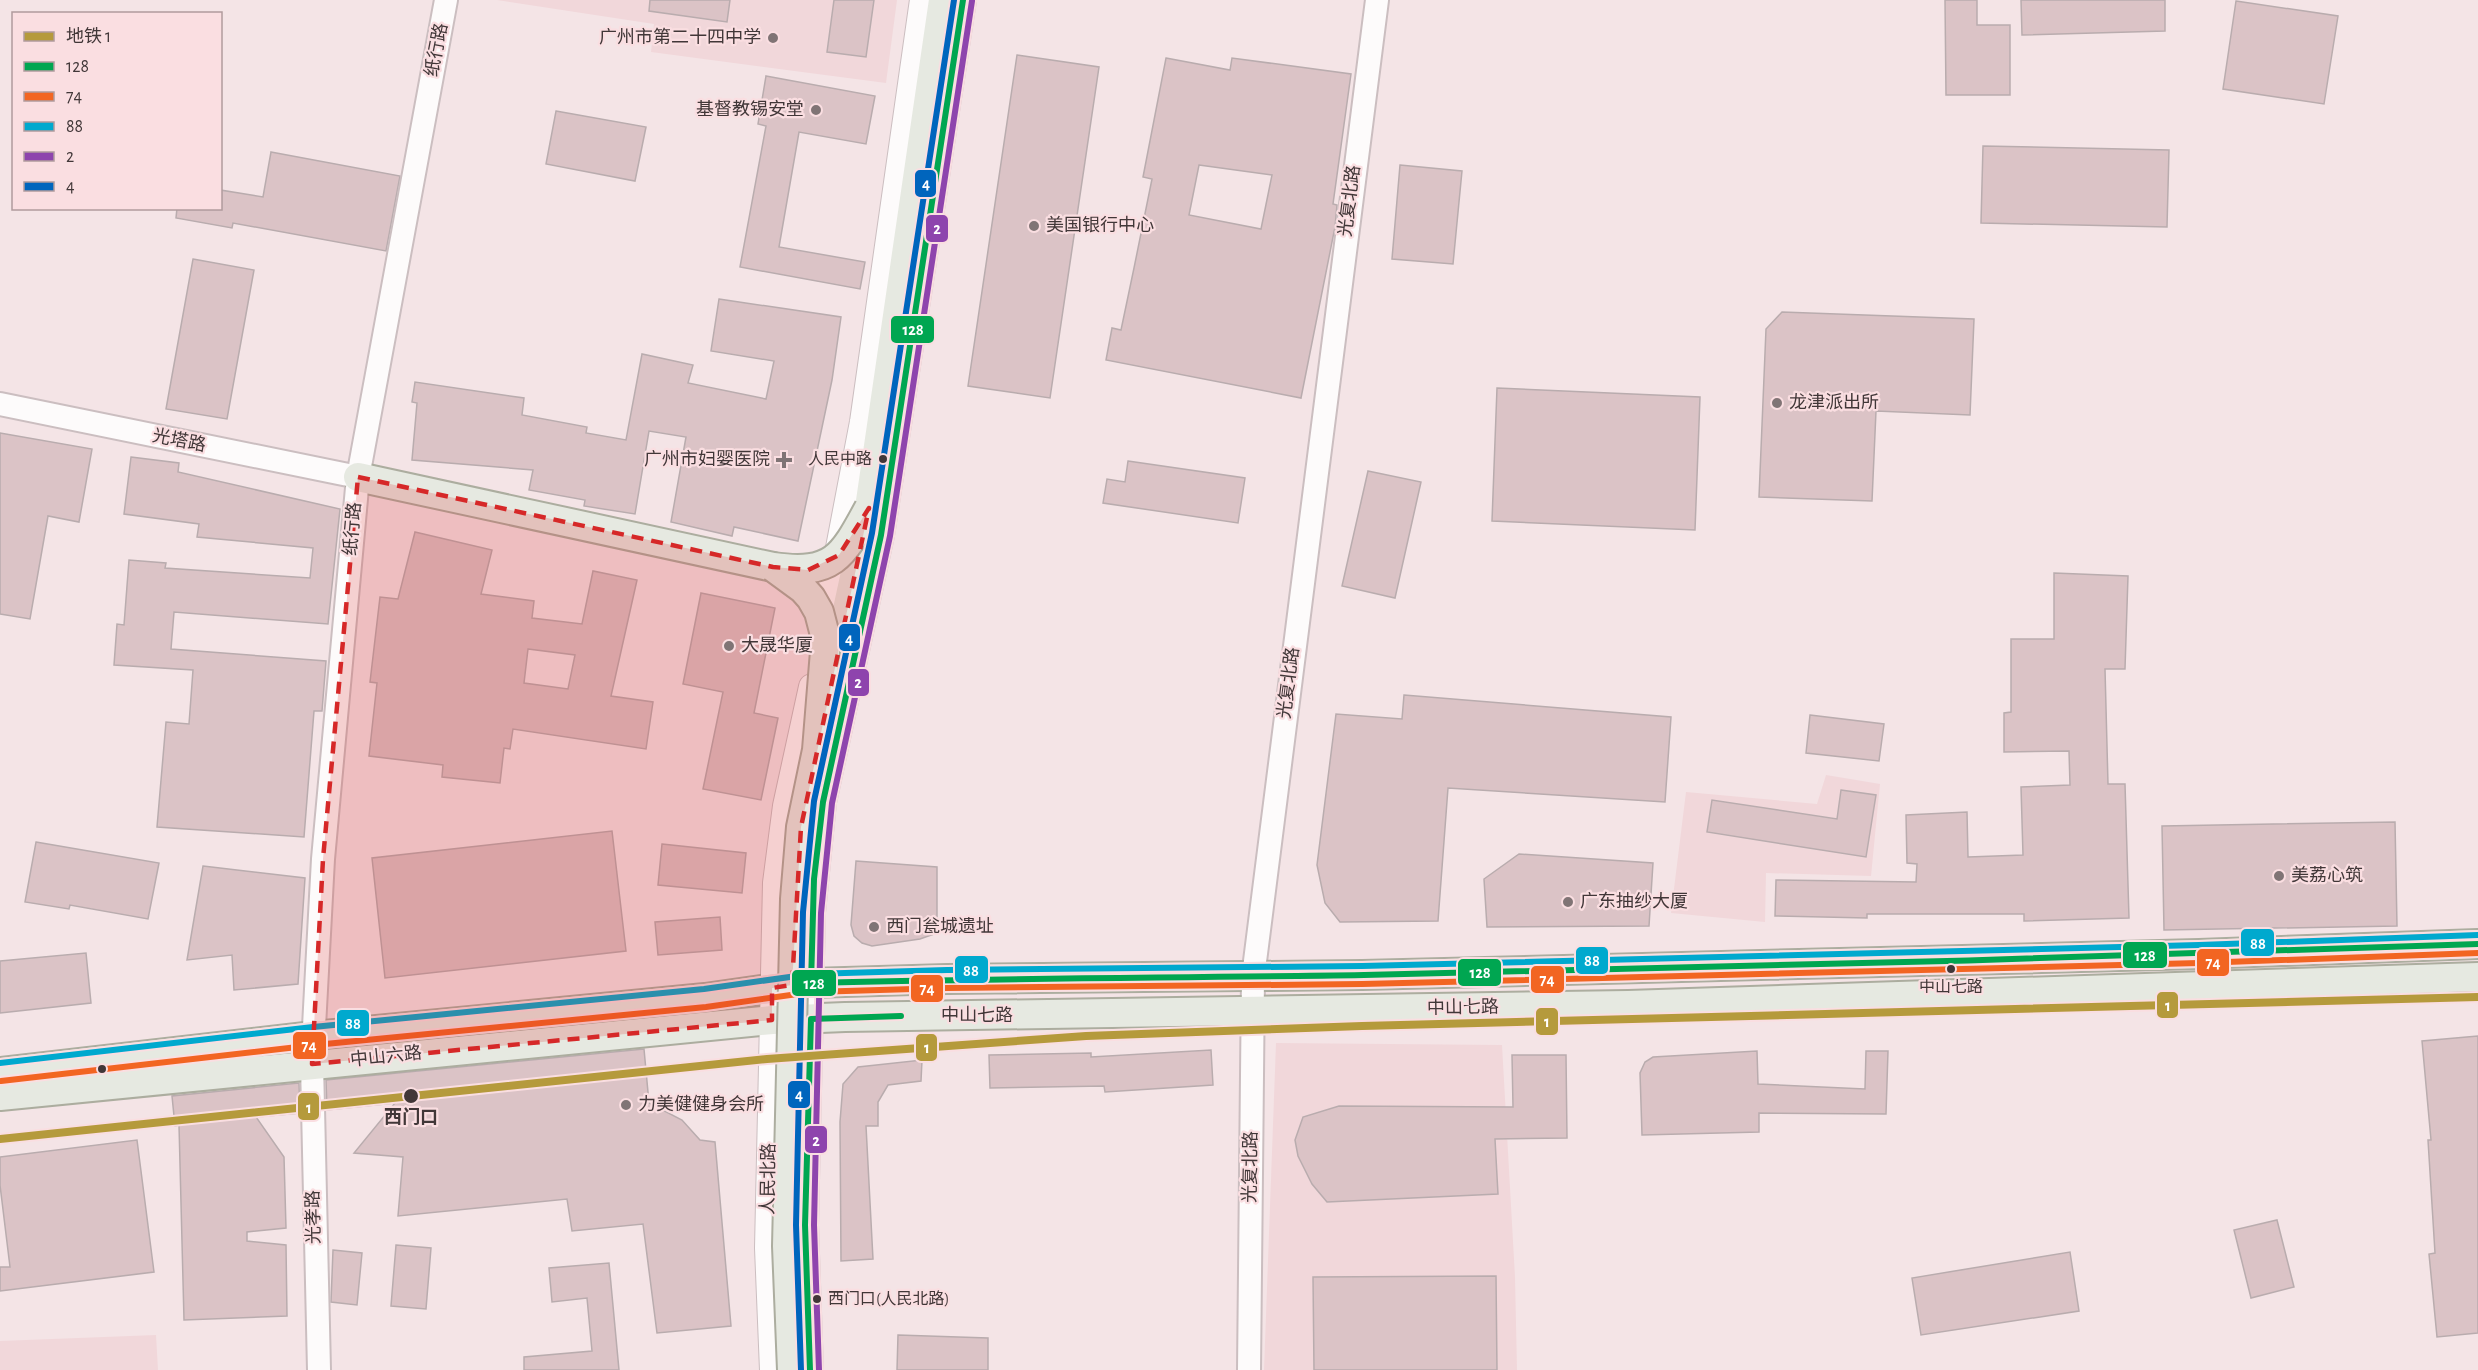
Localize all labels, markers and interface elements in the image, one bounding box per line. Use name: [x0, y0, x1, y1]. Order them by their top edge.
legend: [12, 12, 222, 210]
street label: 纸行路: [421, 21, 451, 78]
text: 地铁 1: [66, 26, 111, 46]
place label: 广州市第二十四中学: [599, 27, 761, 47]
marker: 广州市第二十四中学: [766, 31, 780, 45]
text: 128: [66, 58, 89, 76]
text: 74: [66, 88, 83, 106]
place label: 基督教锡安堂: [696, 99, 804, 119]
marker: 基督教锡安堂: [809, 103, 823, 117]
text: 88: [66, 118, 83, 136]
text: 2: [66, 148, 74, 166]
street label: 光复北路: [1335, 164, 1363, 238]
line badge: 4: [914, 169, 937, 198]
text: 4: [922, 176, 930, 192]
text: 4: [66, 178, 75, 196]
line badge: 2: [925, 214, 949, 243]
place label: 美国银行中心: [1046, 215, 1154, 235]
marker: 美国银行中心: [1027, 219, 1041, 233]
text: 2: [933, 221, 941, 237]
line badge: 128: [890, 315, 935, 344]
text: 128: [902, 322, 924, 338]
place label: 龙津派出所: [1789, 392, 1879, 412]
marker: 龙津派出所: [1770, 396, 1784, 410]
street label: 光塔路: [151, 425, 208, 455]
place label: 广州市妇婴医院: [644, 449, 770, 469]
place label: 人民中路: [808, 450, 872, 467]
marker: 广州市妇婴医院: [775, 451, 793, 469]
marker: 人民中路: [877, 453, 889, 465]
street label: 纸行路: [340, 501, 364, 557]
line badge: 4: [838, 623, 861, 652]
text: 4: [845, 631, 853, 647]
place label: 大晟华厦: [741, 635, 813, 655]
marker: 大晟华厦: [722, 639, 736, 653]
street label: 光复北路: [1274, 646, 1302, 720]
line badge: 2: [847, 668, 870, 697]
text: 2: [854, 675, 862, 691]
place label: 美荔心筑: [2291, 865, 2363, 885]
marker: 美荔心筑: [2272, 869, 2286, 883]
place label: 广东抽纱大厦: [1580, 891, 1688, 911]
marker: 广东抽纱大厦: [1561, 895, 1575, 909]
place label: 西门瓮城遗址: [886, 916, 994, 936]
marker: 西门瓮城遗址: [867, 920, 881, 934]
line badge: 88: [2240, 928, 2275, 957]
text: 88: [2250, 936, 2266, 952]
line badge: 128: [2122, 941, 2168, 969]
line badge: 88: [1575, 946, 1609, 975]
text: 128: [2134, 948, 2156, 964]
line badge: 74: [2196, 948, 2230, 977]
text: 88: [1584, 953, 1600, 969]
line badge: 88: [954, 955, 989, 984]
text: 74: [2206, 955, 2220, 971]
line badge: 128: [1457, 958, 1502, 987]
text: 88: [963, 963, 979, 979]
marker: 中山七路: [1945, 963, 1957, 975]
text: 128: [1469, 965, 1491, 981]
line badge: 74: [1530, 965, 1565, 994]
line badge: 128: [791, 969, 837, 997]
text: 74: [1540, 972, 1554, 988]
line badge: 74: [910, 974, 944, 1003]
text: 128: [803, 976, 825, 992]
place label: 中山七路: [1919, 978, 1983, 995]
text: 74: [920, 981, 934, 997]
line badge: 1: [2156, 991, 2179, 1019]
street label: 中山七路: [1427, 996, 1499, 1018]
text: 1: [2165, 998, 2171, 1014]
street label: 中山七路: [941, 1005, 1013, 1025]
line badge: 1: [1535, 1007, 1559, 1036]
line badge: 88: [336, 1009, 370, 1037]
text: 1: [1544, 1014, 1550, 1030]
text: 88: [345, 1016, 361, 1032]
line badge: 74: [292, 1031, 327, 1060]
line badge: 1: [915, 1033, 938, 1062]
text: 74: [302, 1038, 316, 1054]
text: 1: [924, 1040, 930, 1056]
street label: 中山六路: [349, 1042, 423, 1070]
unlabelled marker: [96, 1063, 108, 1075]
line badge: 4: [787, 1080, 811, 1109]
marker: 西门口: [402, 1087, 420, 1105]
text: 4: [795, 1087, 803, 1103]
line badge: 1: [297, 1092, 320, 1121]
place label: 力美健健身会所: [638, 1094, 764, 1114]
marker: 力美健健身会所: [619, 1098, 633, 1112]
text: 1: [306, 1100, 312, 1116]
place label: 西门口: [384, 1107, 438, 1127]
line badge: 2: [804, 1125, 828, 1154]
street label: 光复北路: [1239, 1131, 1261, 1203]
text: 2: [812, 1133, 820, 1149]
street label: 人民北路: [757, 1143, 779, 1215]
street label: 光孝路: [303, 1190, 323, 1244]
place label: 西门口(人民北路): [828, 1290, 950, 1307]
marker: 西门口(人民北路): [811, 1293, 823, 1305]

